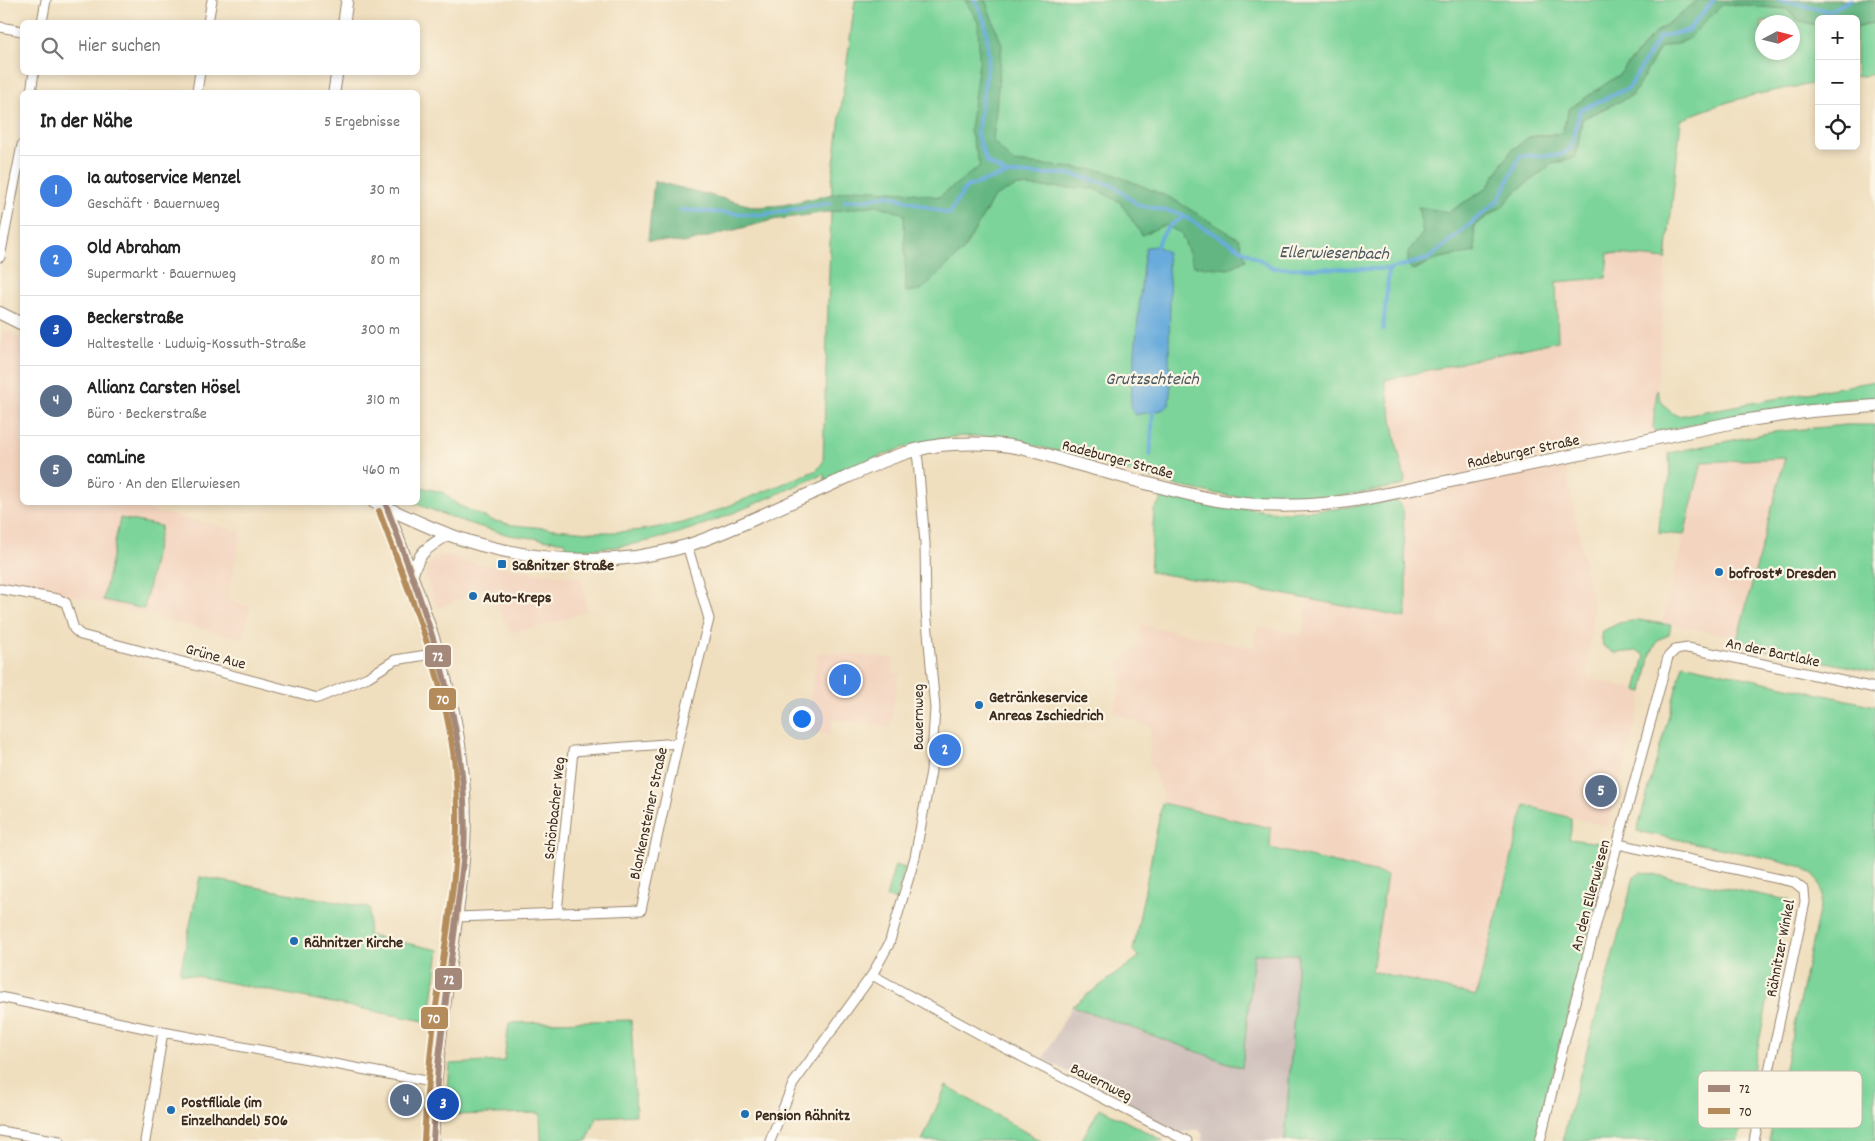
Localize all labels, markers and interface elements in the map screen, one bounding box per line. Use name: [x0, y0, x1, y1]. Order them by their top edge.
north arrow: [1755, 15, 1800, 60]
map controls: [1815, 15, 1860, 150]
button: +: [1815, 15, 1860, 60]
search box: [20, 20, 420, 75]
icon: search: [38, 34, 66, 62]
text: Hier suchen: [78, 34, 161, 61]
button: −: [1815, 60, 1860, 105]
button: locate: [1815, 105, 1860, 150]
text: In der Nähe: [40, 108, 132, 138]
text: 5 Ergebnisse: [324, 111, 400, 134]
text: 1a autoservice Menzel: [87, 166, 241, 193]
text: 1: [54, 179, 58, 202]
text: 30 m: [370, 179, 400, 202]
text: Geschäft · Bauernweg: [87, 193, 220, 216]
text: Old Abraham: [87, 236, 181, 263]
water label: Ellerwiesenbach: [1279, 241, 1390, 268]
text: 2: [53, 249, 60, 272]
text: 80 m: [370, 249, 400, 272]
text: Supermarkt · Bauernweg: [87, 263, 236, 286]
text: Beckerstraße: [87, 306, 184, 333]
text: 3: [52, 319, 60, 342]
text: 300 m: [361, 319, 400, 342]
text: Haltestelle · Ludwig-Kossuth-Straße: [87, 333, 306, 356]
water label: Grutzschteich: [1105, 368, 1199, 393]
text: Allianz Carsten Hösel: [87, 376, 240, 403]
text: 4: [53, 389, 59, 412]
text: 310 m: [366, 389, 400, 412]
text: Büro · Beckerstraße: [87, 403, 207, 426]
street label: Radeburger Straße: [1465, 429, 1582, 476]
street label: Radeburger Straße: [1059, 435, 1176, 486]
text: camLine: [87, 446, 145, 473]
text: 5: [52, 459, 60, 482]
text: 460 m: [362, 459, 400, 482]
text: Büro · An den Ellerwiesen: [87, 473, 240, 496]
place label: Saßnitzer Straße: [512, 555, 614, 578]
marker: Saßnitzer Straße: [496, 558, 508, 570]
place label: bofrost* Dresden: [1729, 563, 1836, 586]
marker: bofrost* Dresden: [1713, 566, 1725, 578]
place label: Auto-Kreps: [483, 587, 552, 610]
marker: Auto-Kreps: [467, 590, 479, 602]
street label: An der Bartlake: [1723, 632, 1822, 675]
street label: Grüne Aue: [183, 638, 248, 677]
line badge: 72: [424, 644, 452, 668]
text: 72: [432, 648, 444, 668]
pin: 1: [829, 661, 861, 699]
street label: Bauernweg: [908, 684, 931, 750]
line badge: 70: [428, 687, 457, 711]
place label: Getränkeservice Anreas Zschiedrich: [989, 687, 1104, 728]
text: 70: [437, 691, 450, 711]
marker: Getränkeservice Anreas Zschiedrich: [973, 699, 985, 711]
your location: [789, 706, 815, 732]
pin: 2: [929, 731, 961, 769]
street label: Blankensteiner Straße: [624, 745, 675, 882]
street label: Schönbacher Weg: [539, 756, 572, 861]
pin: 5: [1585, 772, 1617, 810]
street label: An den Ellerwiesen: [1565, 837, 1617, 954]
street label: Rähnitzer Winkel: [1761, 898, 1802, 999]
place label: Rähnitzer Kirche: [304, 932, 403, 955]
marker: Rähnitzer Kirche: [288, 935, 300, 947]
line badge: 72: [434, 967, 463, 991]
text: 72: [443, 971, 455, 991]
line badge: 70: [420, 1006, 449, 1030]
text: 70: [428, 1010, 441, 1030]
street label: Bauernweg: [1066, 1058, 1136, 1109]
legend: [1698, 1071, 1862, 1128]
text: 72: [1739, 1080, 1750, 1100]
pin: 4: [390, 1081, 422, 1119]
pin: 3: [427, 1085, 459, 1123]
place label: Postfiliale (im Einzelhandel) 506: [181, 1092, 288, 1133]
text: 70: [1739, 1103, 1752, 1123]
marker: Postfiliale (im Einzelhandel) 506: [165, 1104, 177, 1116]
place label: Pension Rähnitz: [755, 1105, 851, 1128]
marker: Pension Rähnitz: [739, 1108, 751, 1120]

